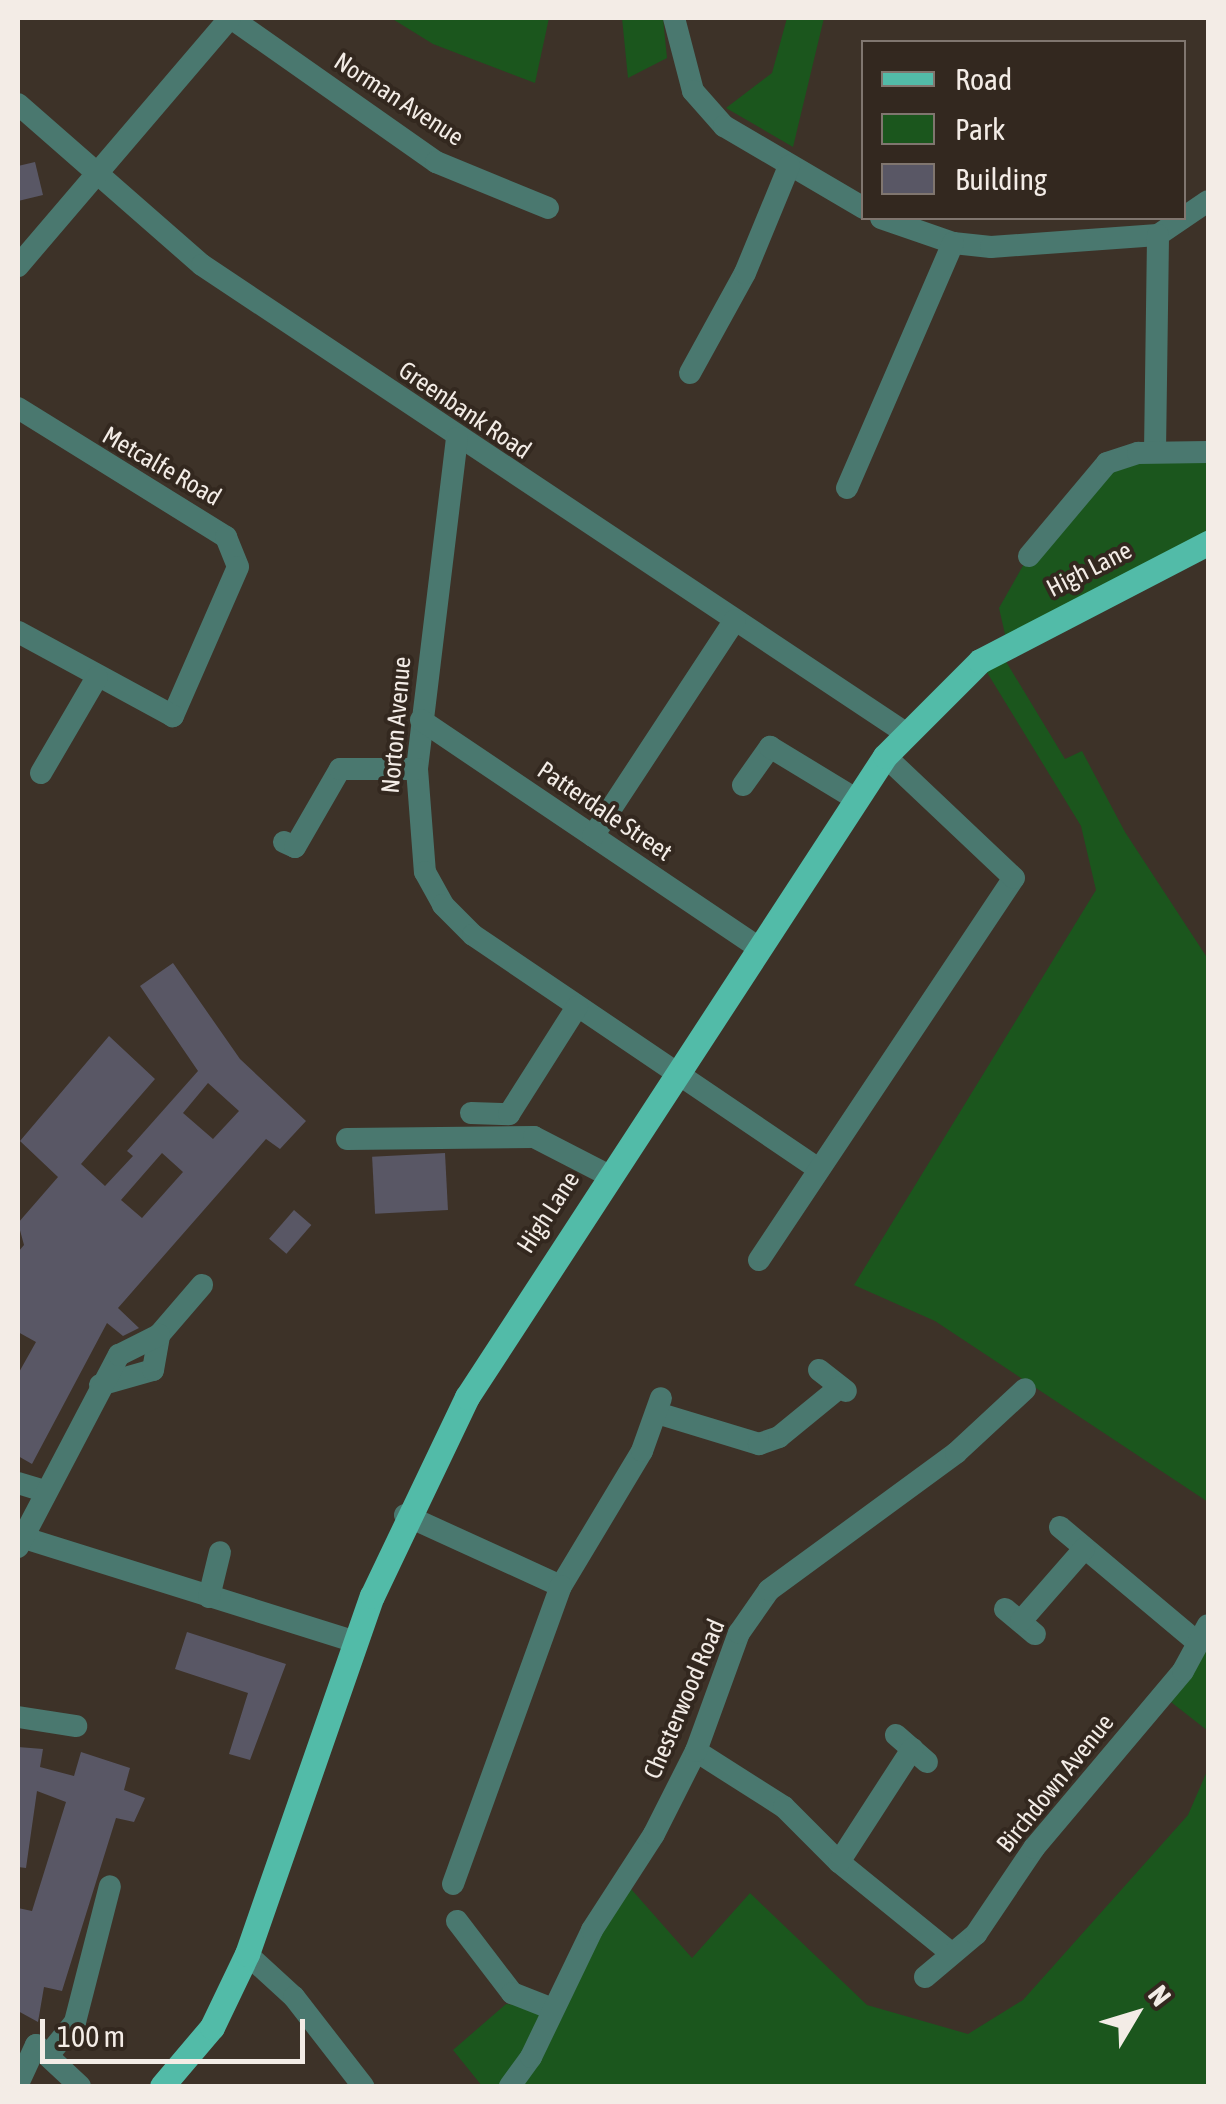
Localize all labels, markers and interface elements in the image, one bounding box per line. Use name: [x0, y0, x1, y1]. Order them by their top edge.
legend: [861, 40, 1186, 220]
street label: Norman Avenue: [329, 46, 469, 152]
text: Road: [955, 62, 1012, 96]
text: Park: [955, 112, 1005, 146]
text: Building: [955, 162, 1047, 196]
street label: Greenbank Road: [393, 355, 537, 465]
street label: Metcalfe Road: [97, 420, 227, 512]
street label: High Lane: [1041, 535, 1137, 603]
street label: Norton Avenue: [375, 655, 417, 795]
street label: Patterdale Street: [532, 755, 678, 867]
street label: High Lane: [511, 1166, 585, 1258]
street label: Chesterwood Road: [637, 1615, 731, 1783]
street label: Birchdown Avenue: [990, 1708, 1120, 1858]
north arrow: [1086, 1964, 1186, 2064]
text: N: [1142, 1979, 1177, 2012]
scale bar: [45, 1999, 310, 2061]
text: 100 m: [57, 2019, 125, 2053]

